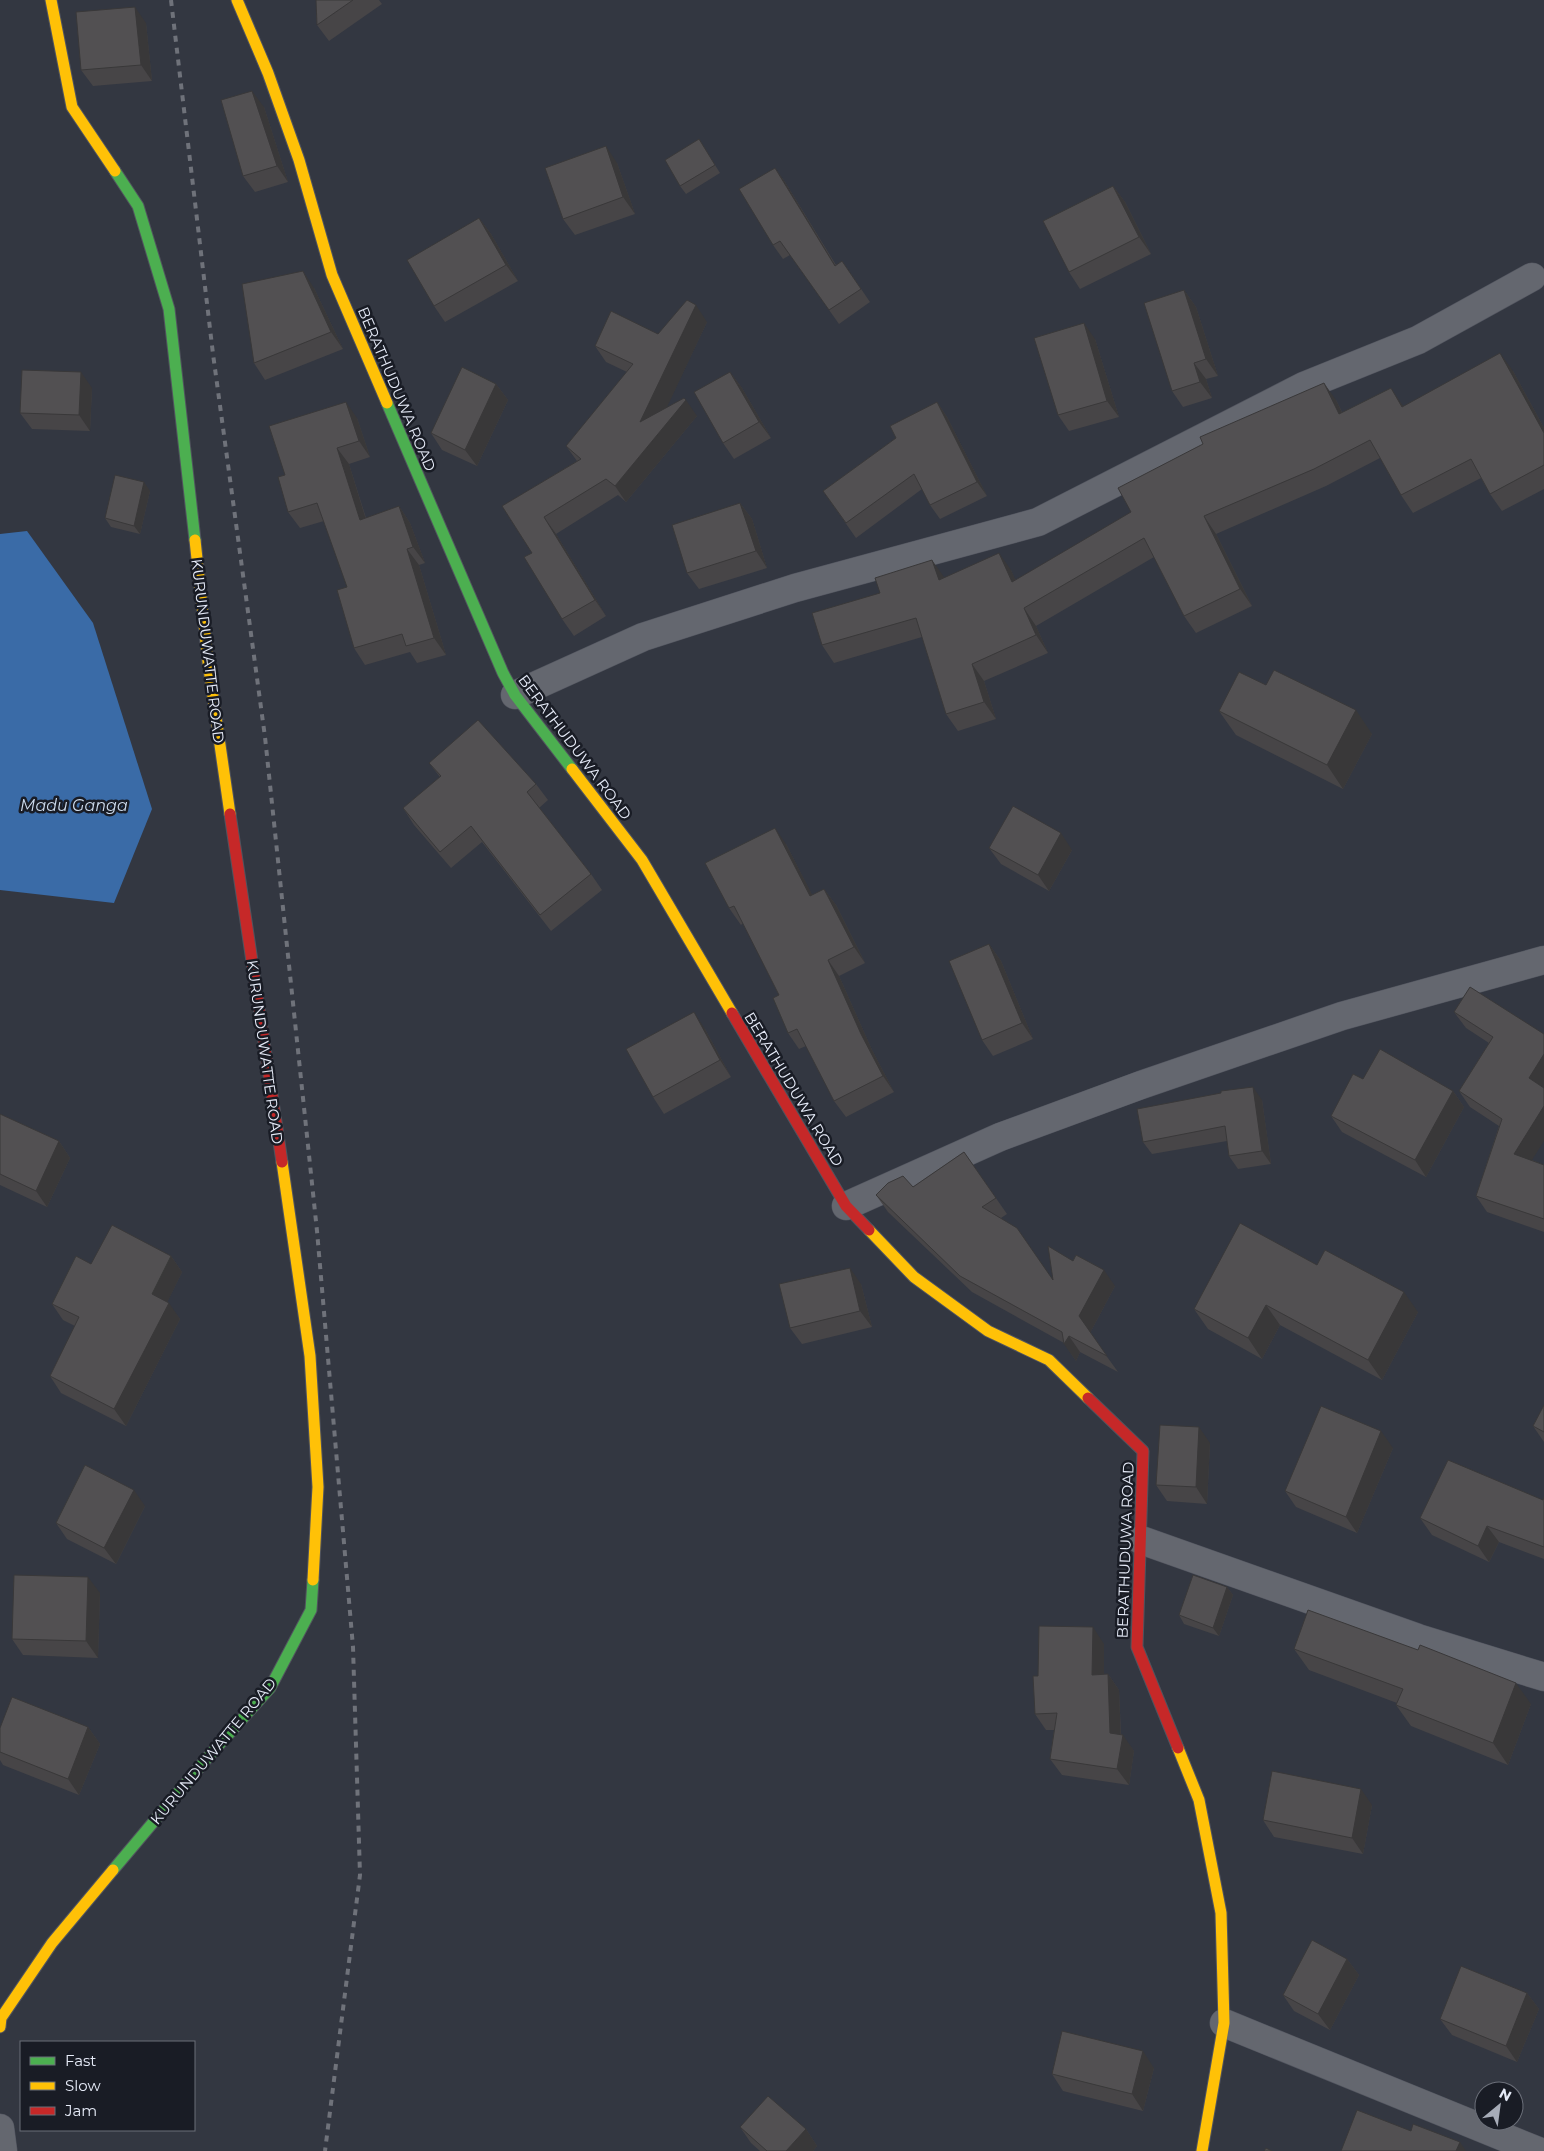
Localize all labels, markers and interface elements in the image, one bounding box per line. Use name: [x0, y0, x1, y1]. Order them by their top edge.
street label: BERATHUDUWA ROAD: [354, 304, 440, 474]
street label: KURUNDUWATTE ROAD: [187, 558, 229, 744]
street label: BERATHUDUWA ROAD: [514, 671, 636, 823]
water label: Madu Ganga: [20, 796, 128, 815]
street label: KURUNDUWATTE ROAD: [243, 959, 287, 1145]
street label: BERATHUDUWA ROAD: [740, 1008, 848, 1170]
street label: BERATHUDUWA ROAD: [1112, 1461, 1138, 1639]
street label: KURUNDUWATTE ROAD: [146, 1674, 280, 1828]
legend: [20, 2041, 195, 2131]
text: Fast: [65, 2051, 96, 2070]
text: Slow: [65, 2076, 101, 2095]
north arrow: [1474, 2081, 1524, 2131]
text: N: [1496, 2084, 1515, 2105]
text: Jam: [64, 2101, 97, 2120]

